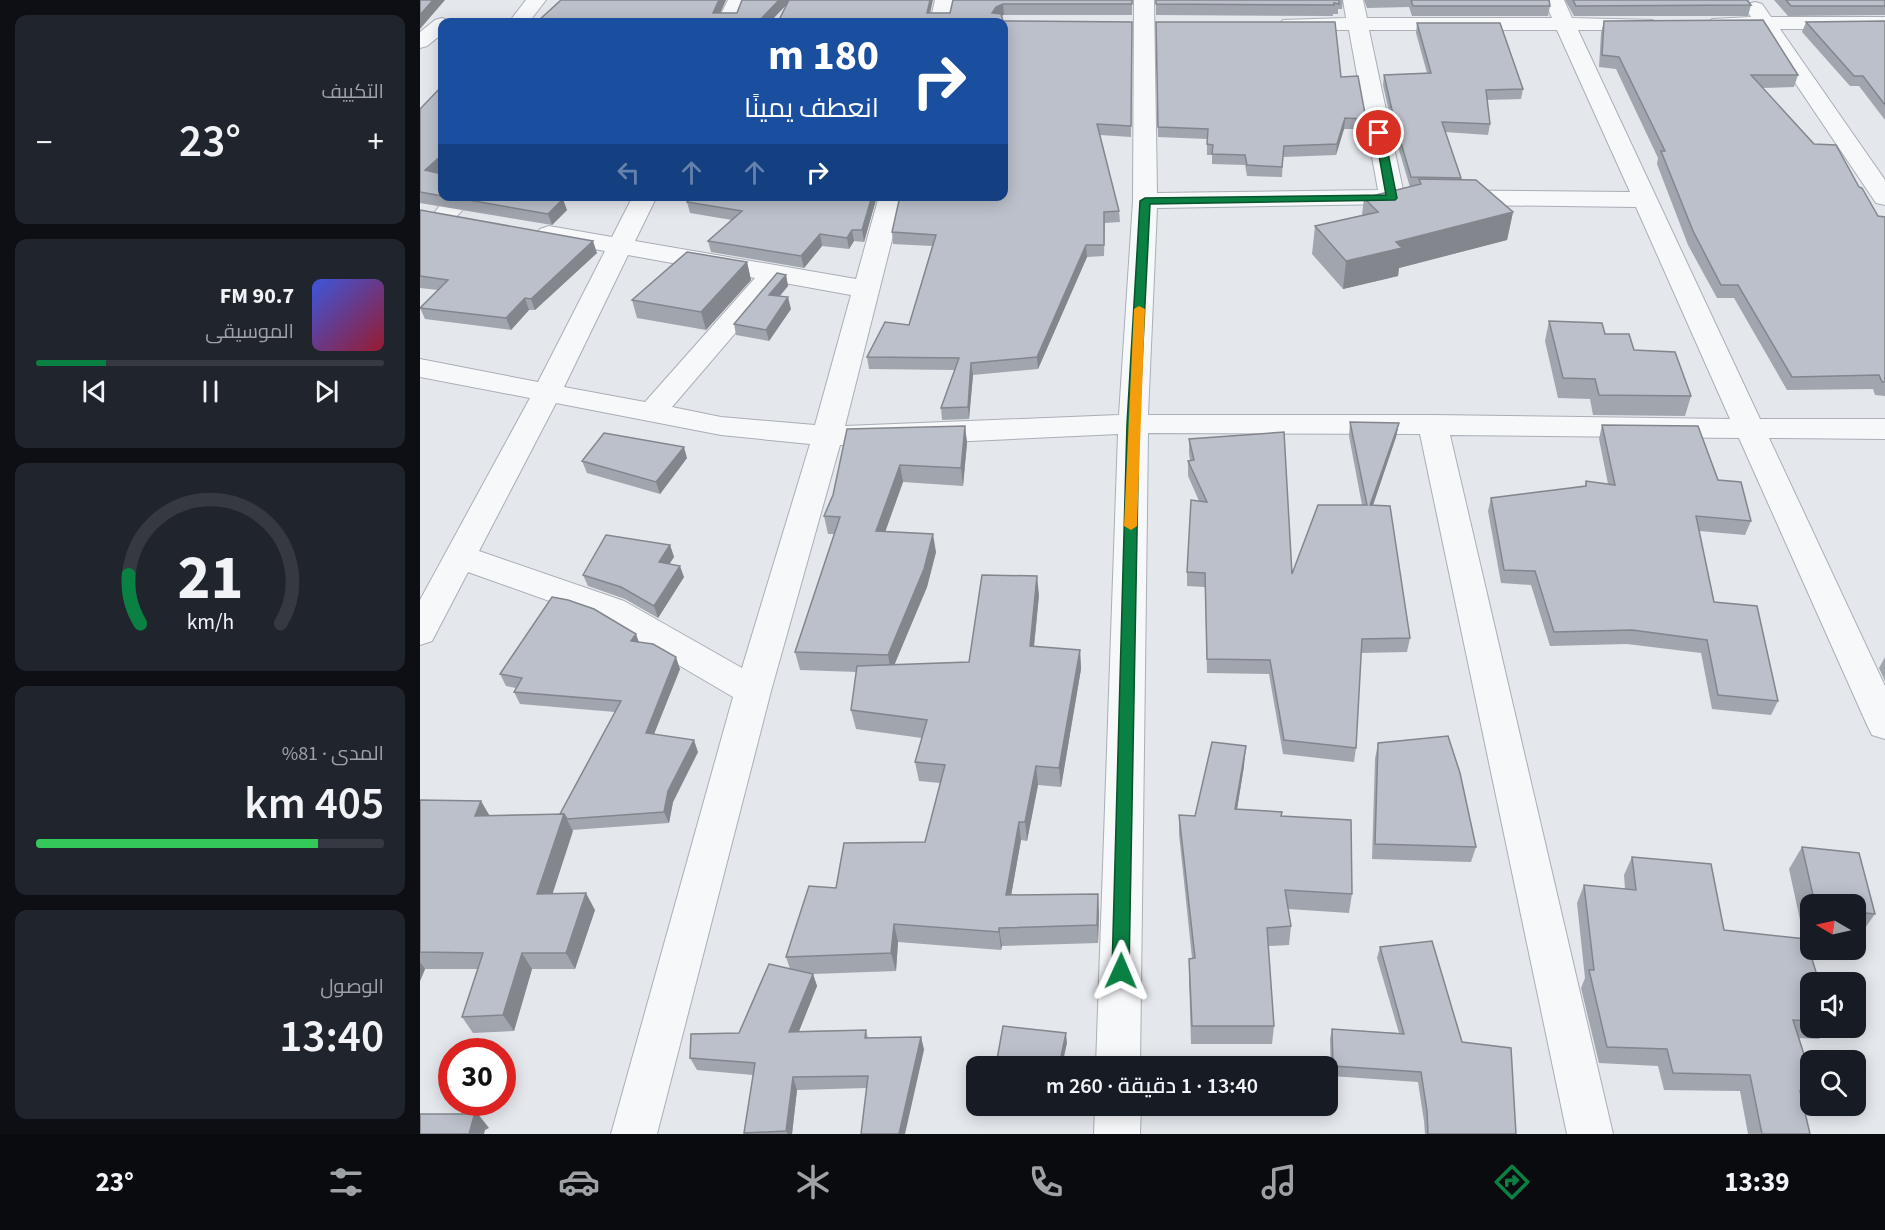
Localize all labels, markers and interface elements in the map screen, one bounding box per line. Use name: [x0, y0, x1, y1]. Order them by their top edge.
text: 180 m: [768, 26, 879, 86]
icon: right: [900, 42, 978, 120]
text: التكييف: [321, 78, 384, 106]
text: انعطف يمينًا: [744, 89, 879, 128]
pin: [1353, 107, 1404, 158]
text: 23°: [179, 110, 241, 174]
icon: arrive: [1362, 116, 1395, 149]
text: −: [36, 119, 52, 166]
text: +: [368, 119, 384, 166]
icon: left: [612, 156, 645, 189]
icon: ahead: [675, 156, 708, 189]
icon: ahead: [738, 156, 771, 189]
icon: right: [801, 156, 834, 189]
text: 90.7 FM: [220, 280, 294, 312]
text: الموسيقى: [205, 318, 294, 346]
icon: previous: [78, 375, 111, 408]
icon: pause: [194, 375, 227, 408]
icon: next: [310, 375, 343, 408]
text: 21: [177, 534, 243, 623]
text: km/h: [186, 607, 234, 638]
text: المدى · 81%: [282, 740, 384, 768]
text: 405 km: [244, 772, 384, 836]
north arrow: [1800, 894, 1866, 960]
map controls: [1800, 894, 1866, 1116]
position arrow: [1089, 939, 1153, 1003]
button: sound: [1800, 972, 1866, 1038]
text: الوصول: [320, 973, 384, 1001]
text: 13:40: [279, 1005, 384, 1069]
speed limit sign: 30: [438, 1038, 516, 1116]
button: search: [1800, 1050, 1866, 1116]
text: 13:40 · 1 دقيقة · 260 m: [1046, 1070, 1258, 1102]
icon: filters: [325, 1161, 367, 1203]
icon: car: [558, 1161, 600, 1203]
icon: climate: [792, 1161, 834, 1203]
icon: phone: [1025, 1161, 1067, 1203]
icon: music: [1258, 1161, 1300, 1203]
icon: directions: [1491, 1161, 1533, 1203]
text: 23°: [96, 1163, 134, 1202]
text: 13:39: [1724, 1163, 1789, 1202]

